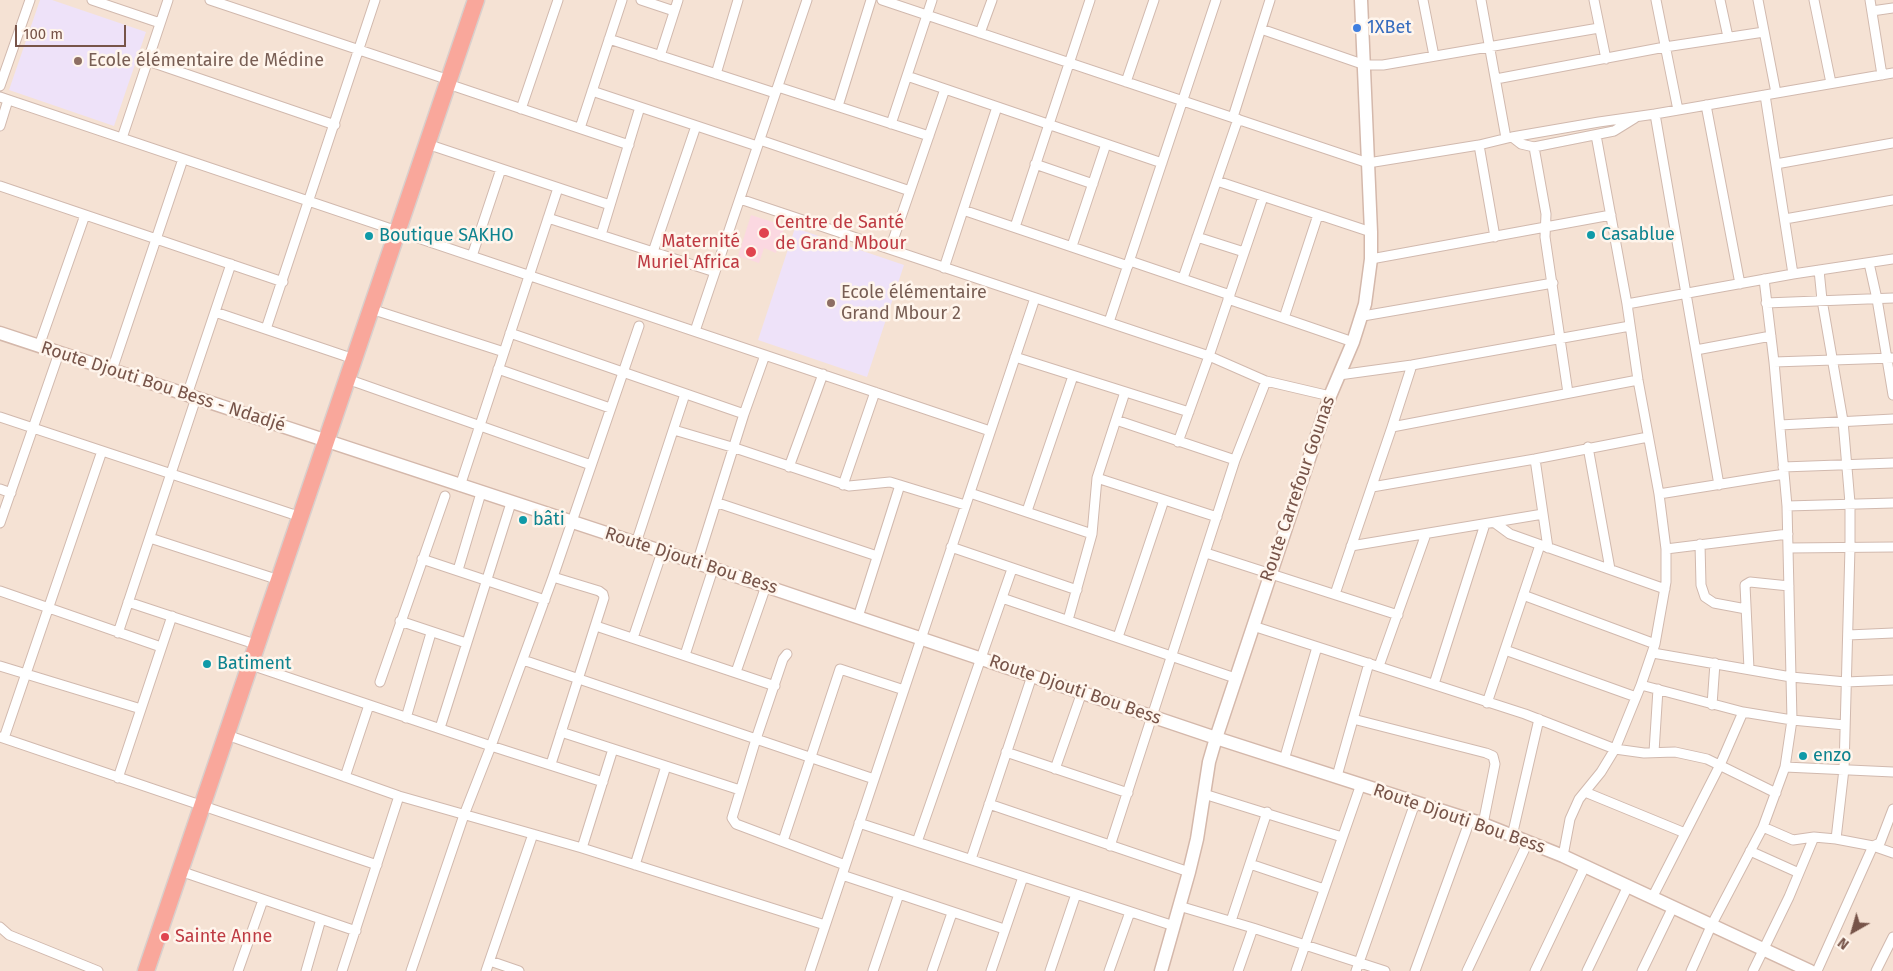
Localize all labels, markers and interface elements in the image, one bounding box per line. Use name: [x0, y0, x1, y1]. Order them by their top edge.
scale bar: [18, 15, 129, 47]
place label: 1XBet: [1367, 17, 1412, 39]
marker: 1XBet: [1351, 22, 1363, 34]
text: 100 m: [23, 25, 63, 43]
place label: Ecole élémentaire de Médine: [88, 50, 324, 72]
marker: Ecole élémentaire de Médine: [72, 55, 84, 67]
place label: Centre de Santé de Grand Mbour: [775, 212, 907, 254]
place label: Casablue: [1601, 224, 1675, 246]
place label: Boutique SAKHO: [379, 225, 514, 247]
marker: Centre de Santé de Grand Mbour: [757, 226, 771, 240]
marker: Casablue: [1585, 229, 1597, 241]
marker: Boutique SAKHO: [363, 230, 375, 242]
place label: Maternité Muriel Africa: [637, 231, 740, 274]
marker: Maternité Muriel Africa: [744, 245, 758, 259]
place label: Ecole élémentaire Grand Mbour 2: [841, 282, 987, 324]
marker: Ecole élémentaire Grand Mbour 2: [825, 297, 837, 309]
street label: Route Djouti Bou Bess - Ndadjé: [38, 337, 288, 437]
street label: Route Carrefour Gounas: [1256, 393, 1340, 585]
place label: bâti: [533, 509, 565, 531]
marker: bâti: [517, 514, 529, 526]
street label: Route Djouti Bou Bess: [602, 523, 780, 599]
street label: Route Djouti Bou Bess: [986, 650, 1164, 730]
place label: Batiment: [217, 653, 292, 675]
marker: Batiment: [201, 658, 213, 670]
place label: enzo: [1813, 745, 1852, 767]
marker: enzo: [1797, 750, 1809, 762]
street label: Route Djouti Bou Bess: [1370, 779, 1548, 859]
north arrow: [1828, 906, 1878, 956]
place label: Sainte Anne: [175, 926, 272, 948]
marker: Sainte Anne: [159, 931, 171, 943]
text: N: [1835, 934, 1852, 953]

